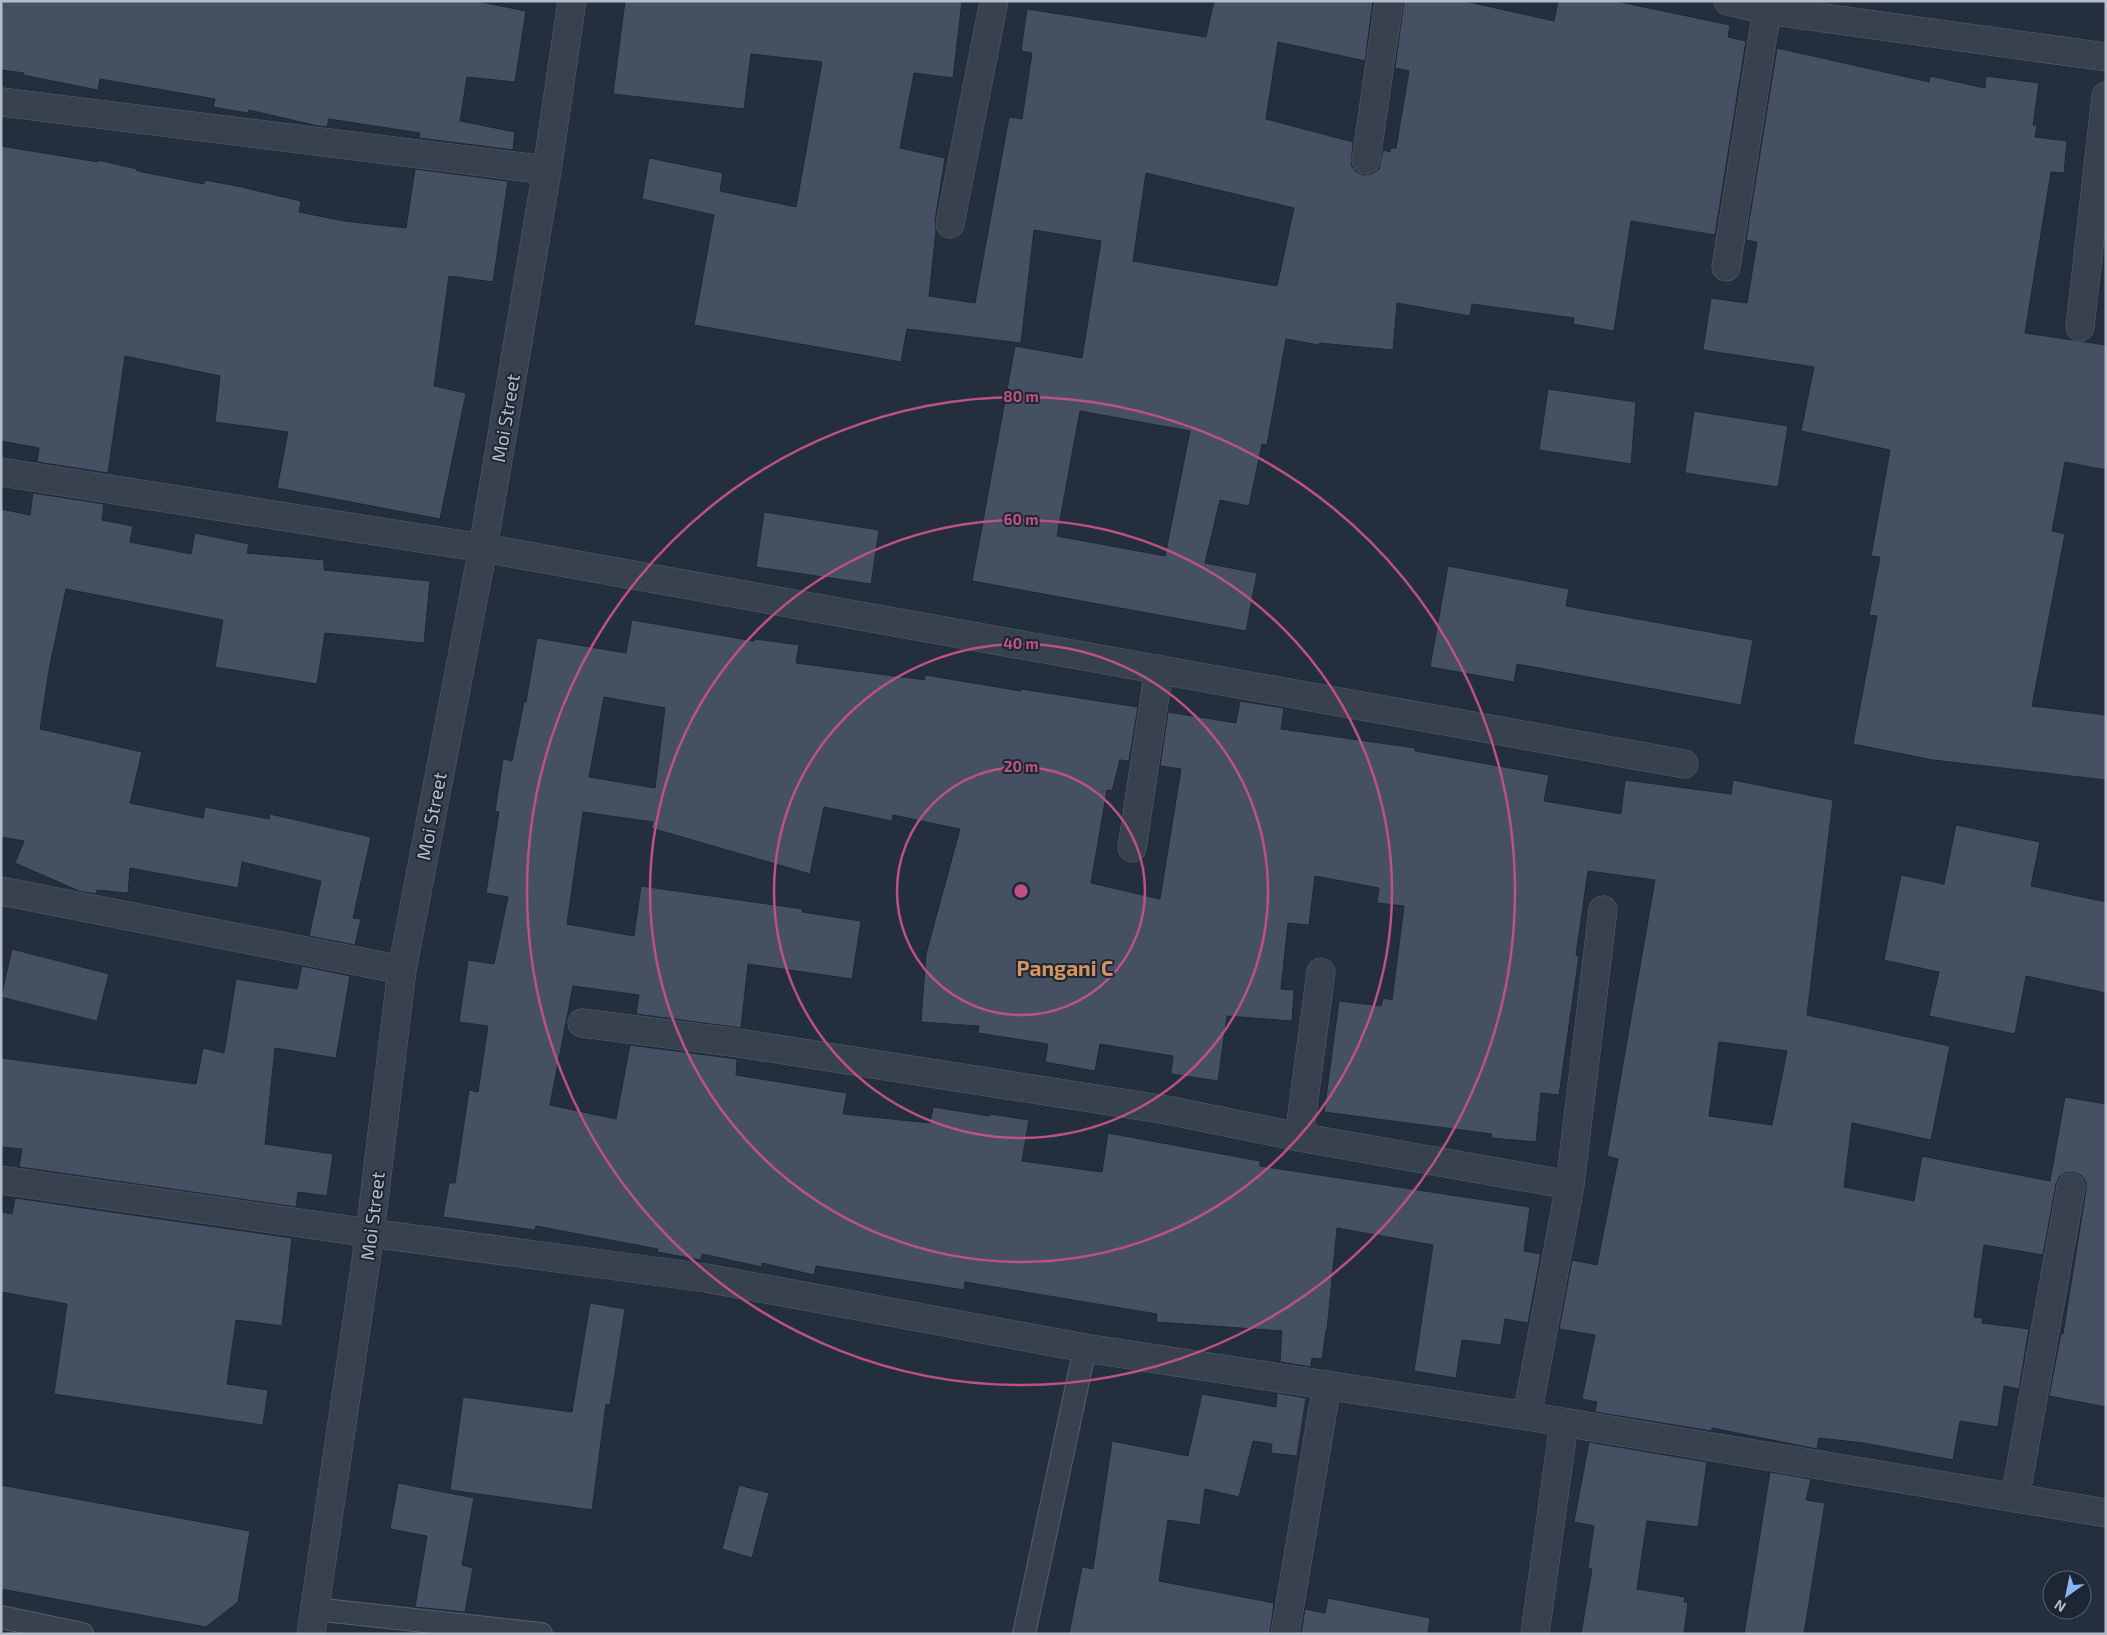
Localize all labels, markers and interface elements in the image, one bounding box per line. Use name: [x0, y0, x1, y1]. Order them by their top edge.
street label: Moi Street: [486, 372, 524, 464]
text: 80 m: [1003, 387, 1039, 405]
text: 60 m: [1004, 510, 1038, 528]
text: 40 m: [1003, 634, 1039, 652]
text: 20 m: [1004, 757, 1038, 775]
street label: Moi Street: [411, 770, 451, 862]
centre of rings: [1012, 882, 1030, 900]
district label: Pangani C: [1017, 955, 1113, 980]
street label: Moi Street: [355, 1170, 389, 1262]
north arrow: [2042, 1570, 2092, 1620]
text: N: [2051, 1596, 2069, 1616]

